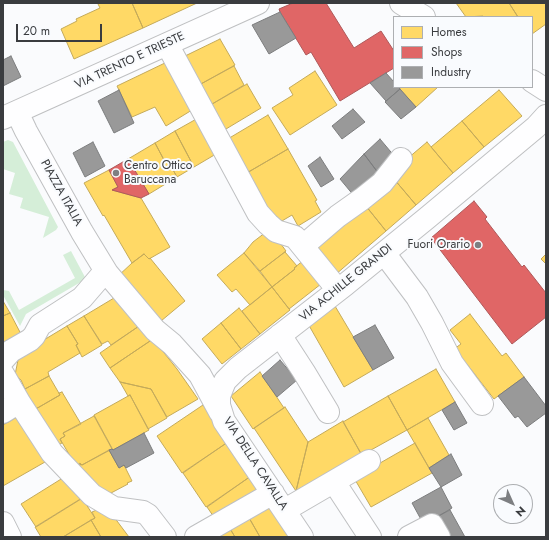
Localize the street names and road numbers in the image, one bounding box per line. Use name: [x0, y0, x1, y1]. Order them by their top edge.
street label: VIA TRENTO E TRIESTE: [73, 29, 187, 93]
street label: PIAZZA ITALIA: [37, 157, 85, 229]
street label: VIA ACHILLE GRANDI: [297, 241, 395, 325]
street label: VIA DELLA CAVALLA: [219, 415, 291, 513]

